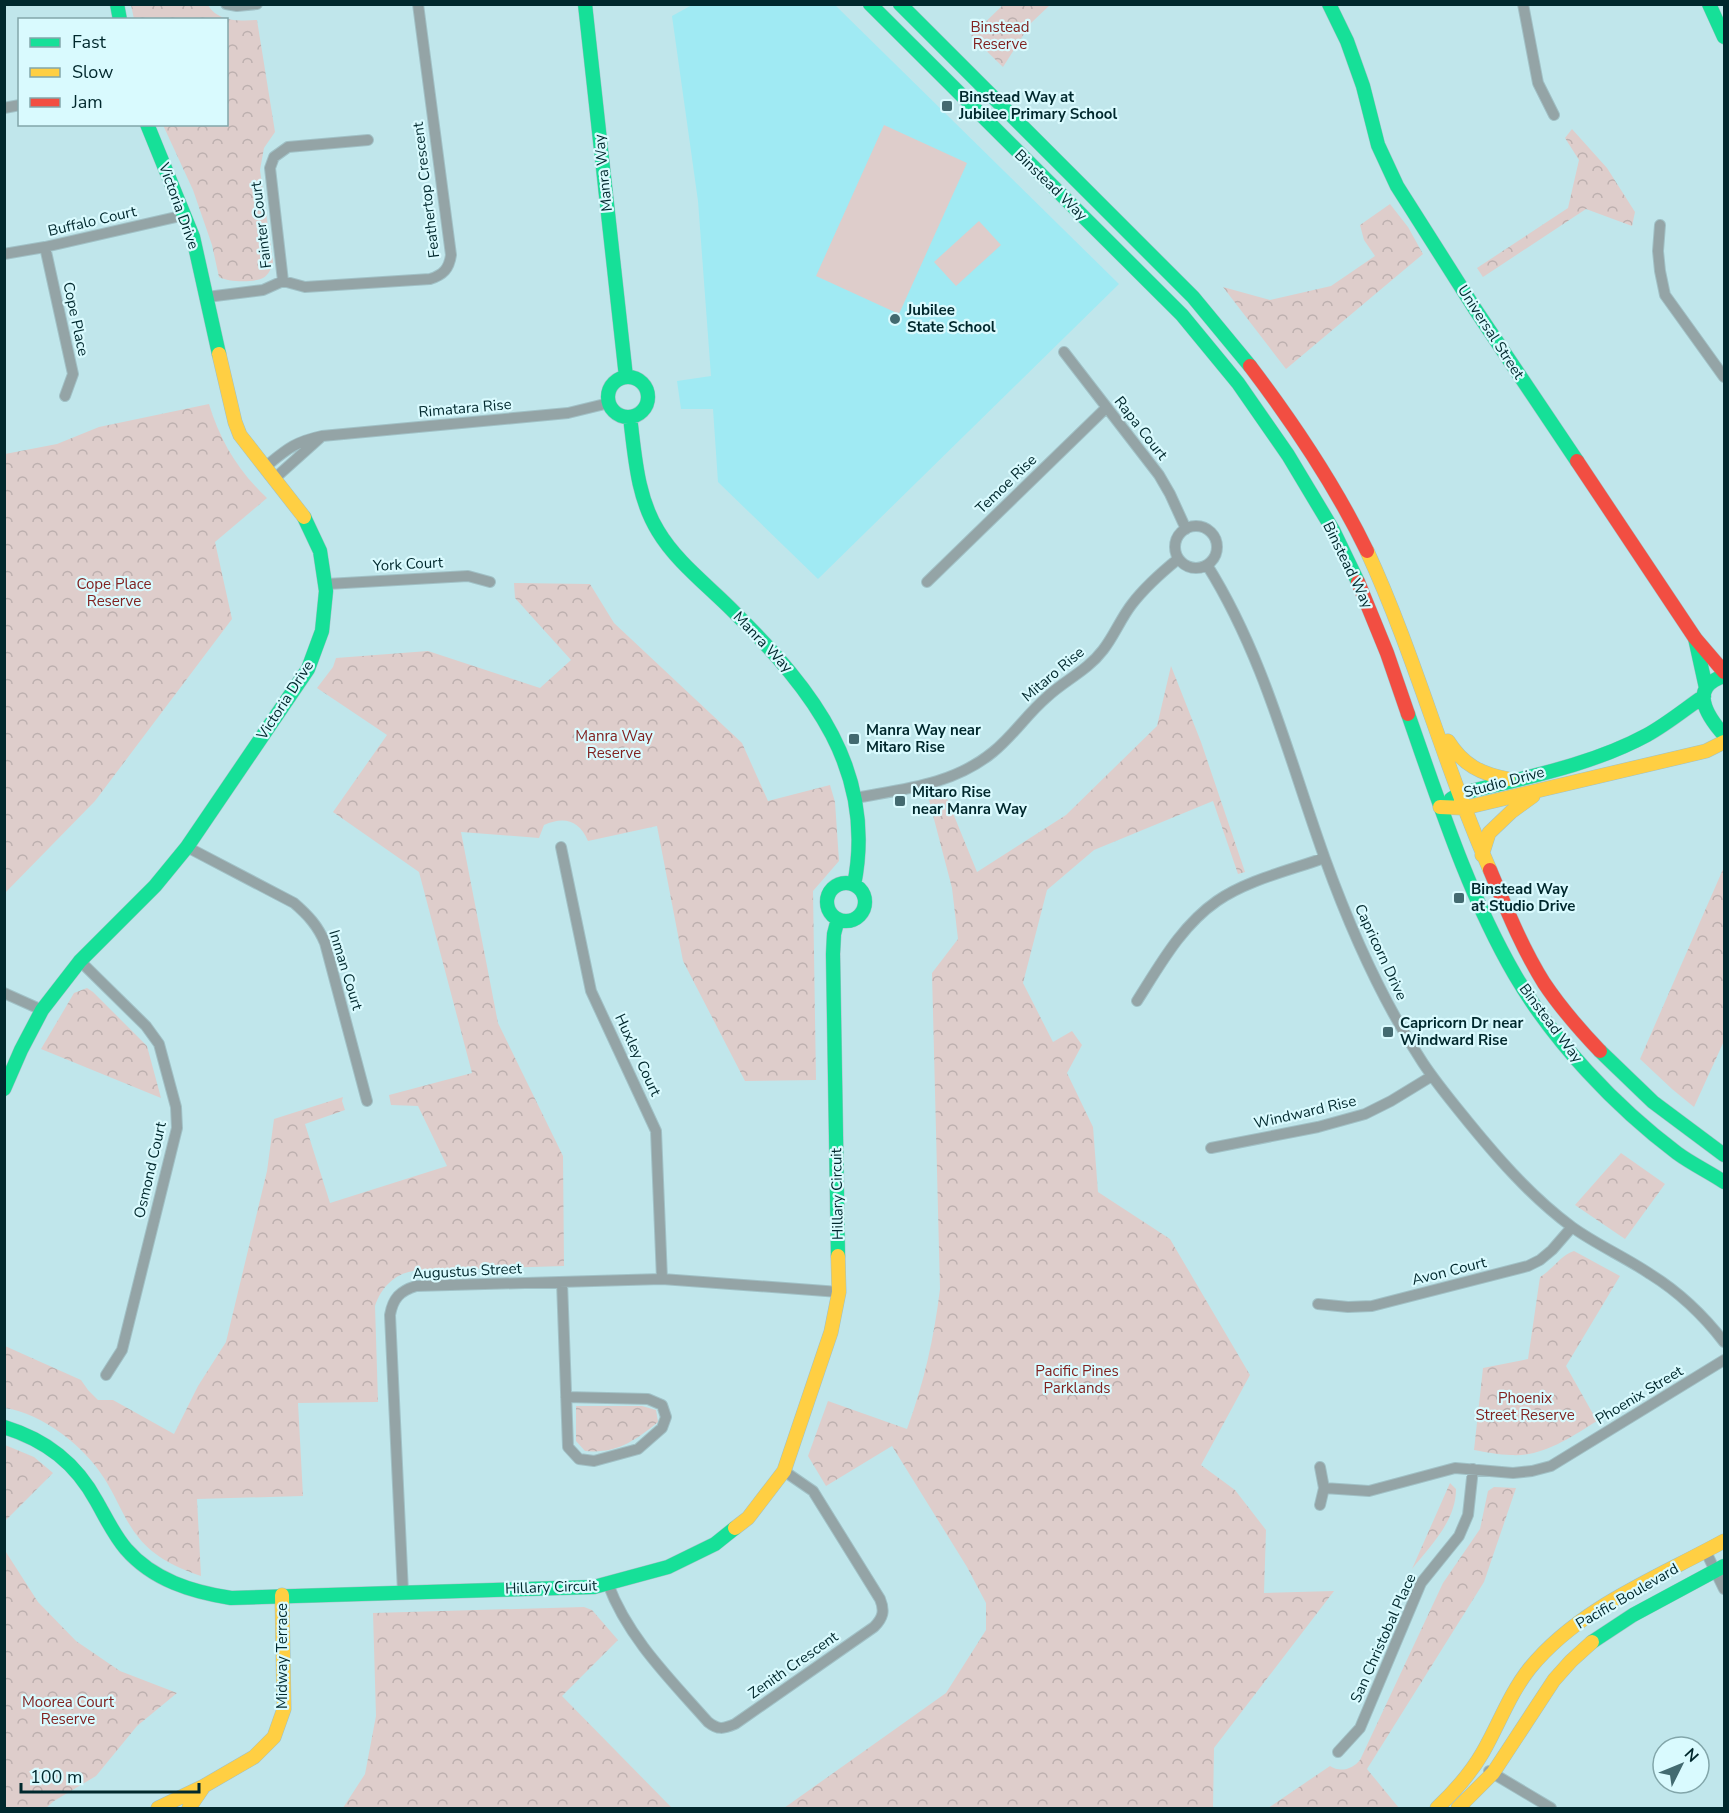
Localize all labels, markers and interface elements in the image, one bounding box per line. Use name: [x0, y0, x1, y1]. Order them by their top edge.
park label: Binstead Reserve: [970, 17, 1030, 54]
legend: [18, 18, 228, 126]
text: Fast: [72, 30, 107, 54]
text: Slow: [72, 60, 113, 84]
place label: Binstead Way at Jubilee Primary School: [958, 87, 1117, 124]
text: Jam: [71, 90, 103, 114]
marker: Binstead Way at Jubilee Primary School: [940, 99, 954, 113]
street label: Feathertop Crescent: [408, 120, 444, 259]
street label: Manra Way: [589, 133, 617, 213]
street label: Binstead Way: [1010, 145, 1092, 225]
street label: Victoria Drive: [154, 159, 204, 252]
street label: Fainter Court: [246, 180, 276, 270]
street label: Buffalo Court: [46, 201, 139, 241]
street label: Cope Place: [58, 280, 94, 358]
street label: Universal Street: [1453, 281, 1529, 383]
place label: Jubilee State School: [906, 300, 996, 337]
marker: Jubilee State School: [888, 312, 902, 326]
street label: Rapa Court: [1110, 392, 1173, 465]
street label: Rimatara Rise: [418, 394, 512, 422]
street label: Temoe Rise: [971, 450, 1041, 518]
street label: Binstead Way: [1318, 518, 1378, 612]
street label: York Court: [371, 552, 444, 576]
park label: Cope Place Reserve: [76, 574, 152, 611]
street label: Manra Way: [729, 607, 797, 677]
street label: Mitaro Rise: [1018, 642, 1088, 706]
street label: Victoria Drive: [251, 657, 318, 744]
place label: Manra Way near Mitaro Rise: [866, 720, 981, 757]
park label: Manra Way Reserve: [575, 726, 653, 763]
marker: Manra Way near Mitaro Rise: [847, 732, 861, 746]
street label: Studio Drive: [1461, 762, 1547, 802]
place label: Mitaro Rise near Manra Way: [912, 782, 1027, 819]
marker: Mitaro Rise near Manra Way: [893, 794, 907, 808]
place label: Binstead Way at Studio Drive: [1471, 879, 1575, 916]
marker: Binstead Way at Studio Drive: [1452, 891, 1466, 905]
street label: Capricorn Drive: [1350, 901, 1412, 1003]
street label: Inman Court: [324, 927, 368, 1013]
street label: Binstead Way: [1515, 979, 1588, 1067]
street label: Huxley Court: [610, 1010, 666, 1100]
place label: Capricorn Dr near Windward Rise: [1400, 1013, 1524, 1050]
marker: Capricorn Dr near Windward Rise: [1381, 1025, 1395, 1039]
street label: Windward Rise: [1252, 1091, 1358, 1133]
street label: Osmond Court: [129, 1119, 171, 1220]
street label: Hillary Circuit: [826, 1147, 848, 1240]
street label: Avon Court: [1410, 1252, 1489, 1290]
street label: Augustus Street: [412, 1258, 523, 1284]
park label: Pacific Pines Parklands: [1035, 1361, 1119, 1398]
street label: Phoenix Street: [1591, 1361, 1687, 1429]
park label: Phoenix Street Reserve: [1475, 1388, 1575, 1425]
street label: Pacific Boulevard: [1572, 1558, 1682, 1634]
street label: San Christobal Place: [1346, 1570, 1420, 1706]
street label: Hillary Circuit: [505, 1575, 598, 1599]
street label: Midway Terrace: [272, 1603, 292, 1709]
street label: Zenith Crescent: [744, 1626, 842, 1703]
park label: Moorea Court Reserve: [22, 1692, 115, 1729]
north arrow: [1651, 1735, 1711, 1795]
text: N: [1679, 1744, 1703, 1767]
scale bar: [21, 1756, 200, 1794]
text: 100 m: [30, 1765, 82, 1789]

